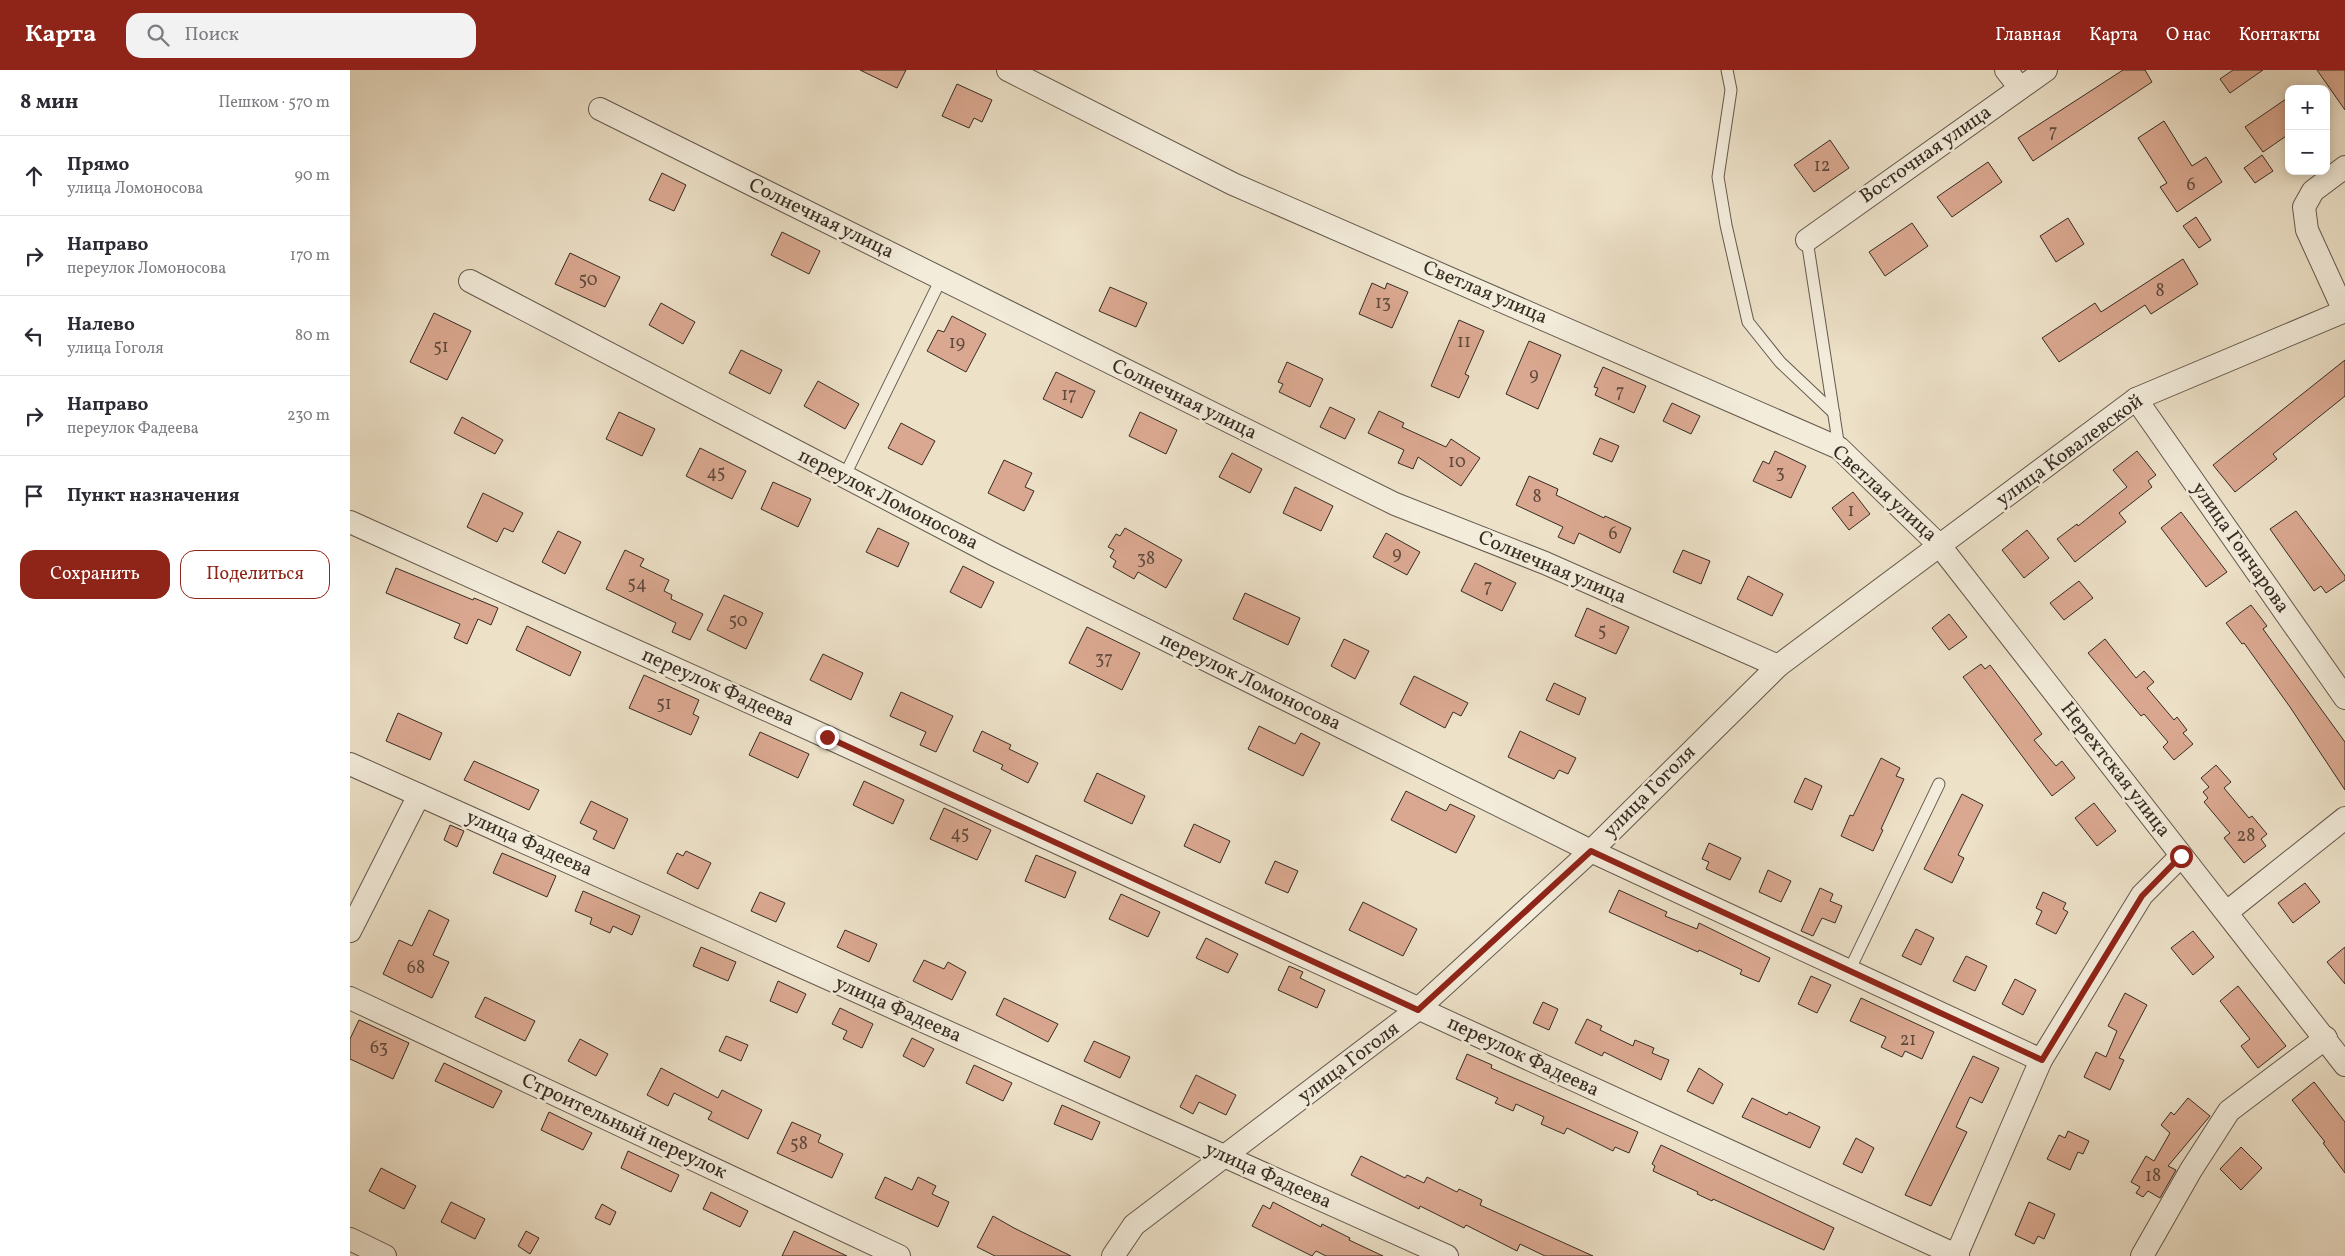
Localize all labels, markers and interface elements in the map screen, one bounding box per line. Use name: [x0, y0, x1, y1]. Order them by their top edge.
search box: [126, 13, 476, 58]
text: Карта: [25, 18, 96, 52]
icon: search: [144, 21, 172, 49]
text: Поиск: [184, 22, 239, 48]
text: Главная: [1995, 23, 2061, 48]
text: Карта: [2089, 23, 2138, 48]
text: О нас: [2166, 23, 2211, 48]
text: Контакты: [2239, 23, 2320, 48]
map controls: [2285, 85, 2330, 175]
button: +: [2285, 85, 2330, 130]
text: 8 мин: [20, 88, 79, 117]
text: Пешком · 570 m: [218, 92, 330, 114]
street label: Восточная улица: [1854, 99, 1998, 211]
house number: 7: [2049, 120, 2057, 145]
button: −: [2285, 130, 2330, 175]
text: Прямо: [67, 152, 129, 178]
house number: 12: [1814, 154, 1830, 179]
icon: ahead: [20, 162, 48, 190]
text: 90 m: [294, 165, 330, 187]
street label: Солнечная улица: [744, 172, 898, 266]
house number: 6: [2186, 173, 2196, 198]
text: улица Ломоносова: [67, 178, 203, 200]
text: Направо: [67, 232, 149, 258]
icon: right: [20, 242, 48, 270]
text: 170 m: [290, 245, 330, 267]
street label: Светлая улица: [1418, 254, 1552, 332]
text: переулок Ломоносова: [67, 258, 226, 280]
house number: 50: [578, 268, 598, 293]
house number: 8: [2155, 279, 2165, 304]
house number: 13: [1375, 291, 1391, 316]
text: Налево: [67, 312, 135, 338]
icon: left: [20, 322, 48, 350]
text: 80 m: [295, 325, 330, 347]
house number: 11: [1457, 330, 1471, 355]
house number: 19: [949, 331, 965, 356]
house number: 51: [433, 335, 449, 360]
text: улица Гоголя: [67, 338, 164, 360]
street label: Солнечная улица: [1107, 353, 1261, 447]
house number: 9: [1529, 363, 1539, 388]
house number: 7: [1616, 380, 1624, 405]
house number: 17: [1061, 383, 1077, 408]
street label: улица Ковалевской: [1991, 388, 2149, 514]
text: Направо: [67, 392, 149, 418]
icon: right: [20, 402, 48, 430]
text: 230 m: [287, 405, 330, 427]
text: переулок Фадеева: [67, 418, 199, 440]
street label: Светлая улица: [1825, 439, 1943, 549]
street label: переулок Ломоносова: [793, 442, 983, 558]
house number: 10: [1448, 450, 1466, 475]
house number: 45: [707, 461, 725, 486]
house number: 3: [1775, 461, 1785, 486]
street label: улица Гончарова: [2184, 477, 2296, 619]
icon: arrive: [20, 482, 48, 510]
text: Пункт назначения: [67, 483, 240, 509]
house number: 8: [1532, 485, 1542, 510]
house number: 1: [1848, 499, 1854, 524]
house number: 6: [1608, 522, 1618, 547]
street label: Солнечная улица: [1474, 524, 1631, 612]
house number: 9: [1392, 542, 1402, 567]
house number: 38: [1137, 547, 1155, 572]
button: Сохранить: [20, 550, 170, 599]
button: Поделиться: [180, 550, 330, 599]
house number: 54: [627, 572, 647, 597]
house number: 7: [1484, 575, 1492, 600]
house number: 50: [728, 609, 748, 634]
house number: 5: [1598, 619, 1606, 644]
street label: переулок Ломоносова: [1154, 626, 1346, 738]
street label: переулок Фадеева: [637, 642, 799, 734]
house number: 37: [1095, 647, 1113, 672]
house number: 51: [656, 692, 672, 717]
street label: Нерехтская улица: [2053, 696, 2177, 844]
route end: [816, 726, 839, 749]
street label: улица Гоголя: [1597, 739, 1703, 845]
street label: улица Фадеева: [461, 804, 597, 884]
house number: 45: [951, 822, 969, 847]
house number: 28: [2237, 824, 2255, 849]
route start: [2170, 845, 2193, 868]
house number: 68: [407, 956, 425, 981]
street label: улица Фадеева: [830, 970, 966, 1050]
street label: переулок Фадеева: [1442, 1009, 1604, 1105]
street label: улица Гоголя: [1292, 1016, 1406, 1110]
house number: 21: [1900, 1028, 1916, 1053]
house number: 63: [370, 1036, 388, 1061]
street label: Строительный переулок: [517, 1067, 731, 1187]
house number: 58: [790, 1132, 808, 1157]
street label: улица Фадеева: [1200, 1136, 1336, 1216]
house number: 18: [2145, 1164, 2161, 1189]

